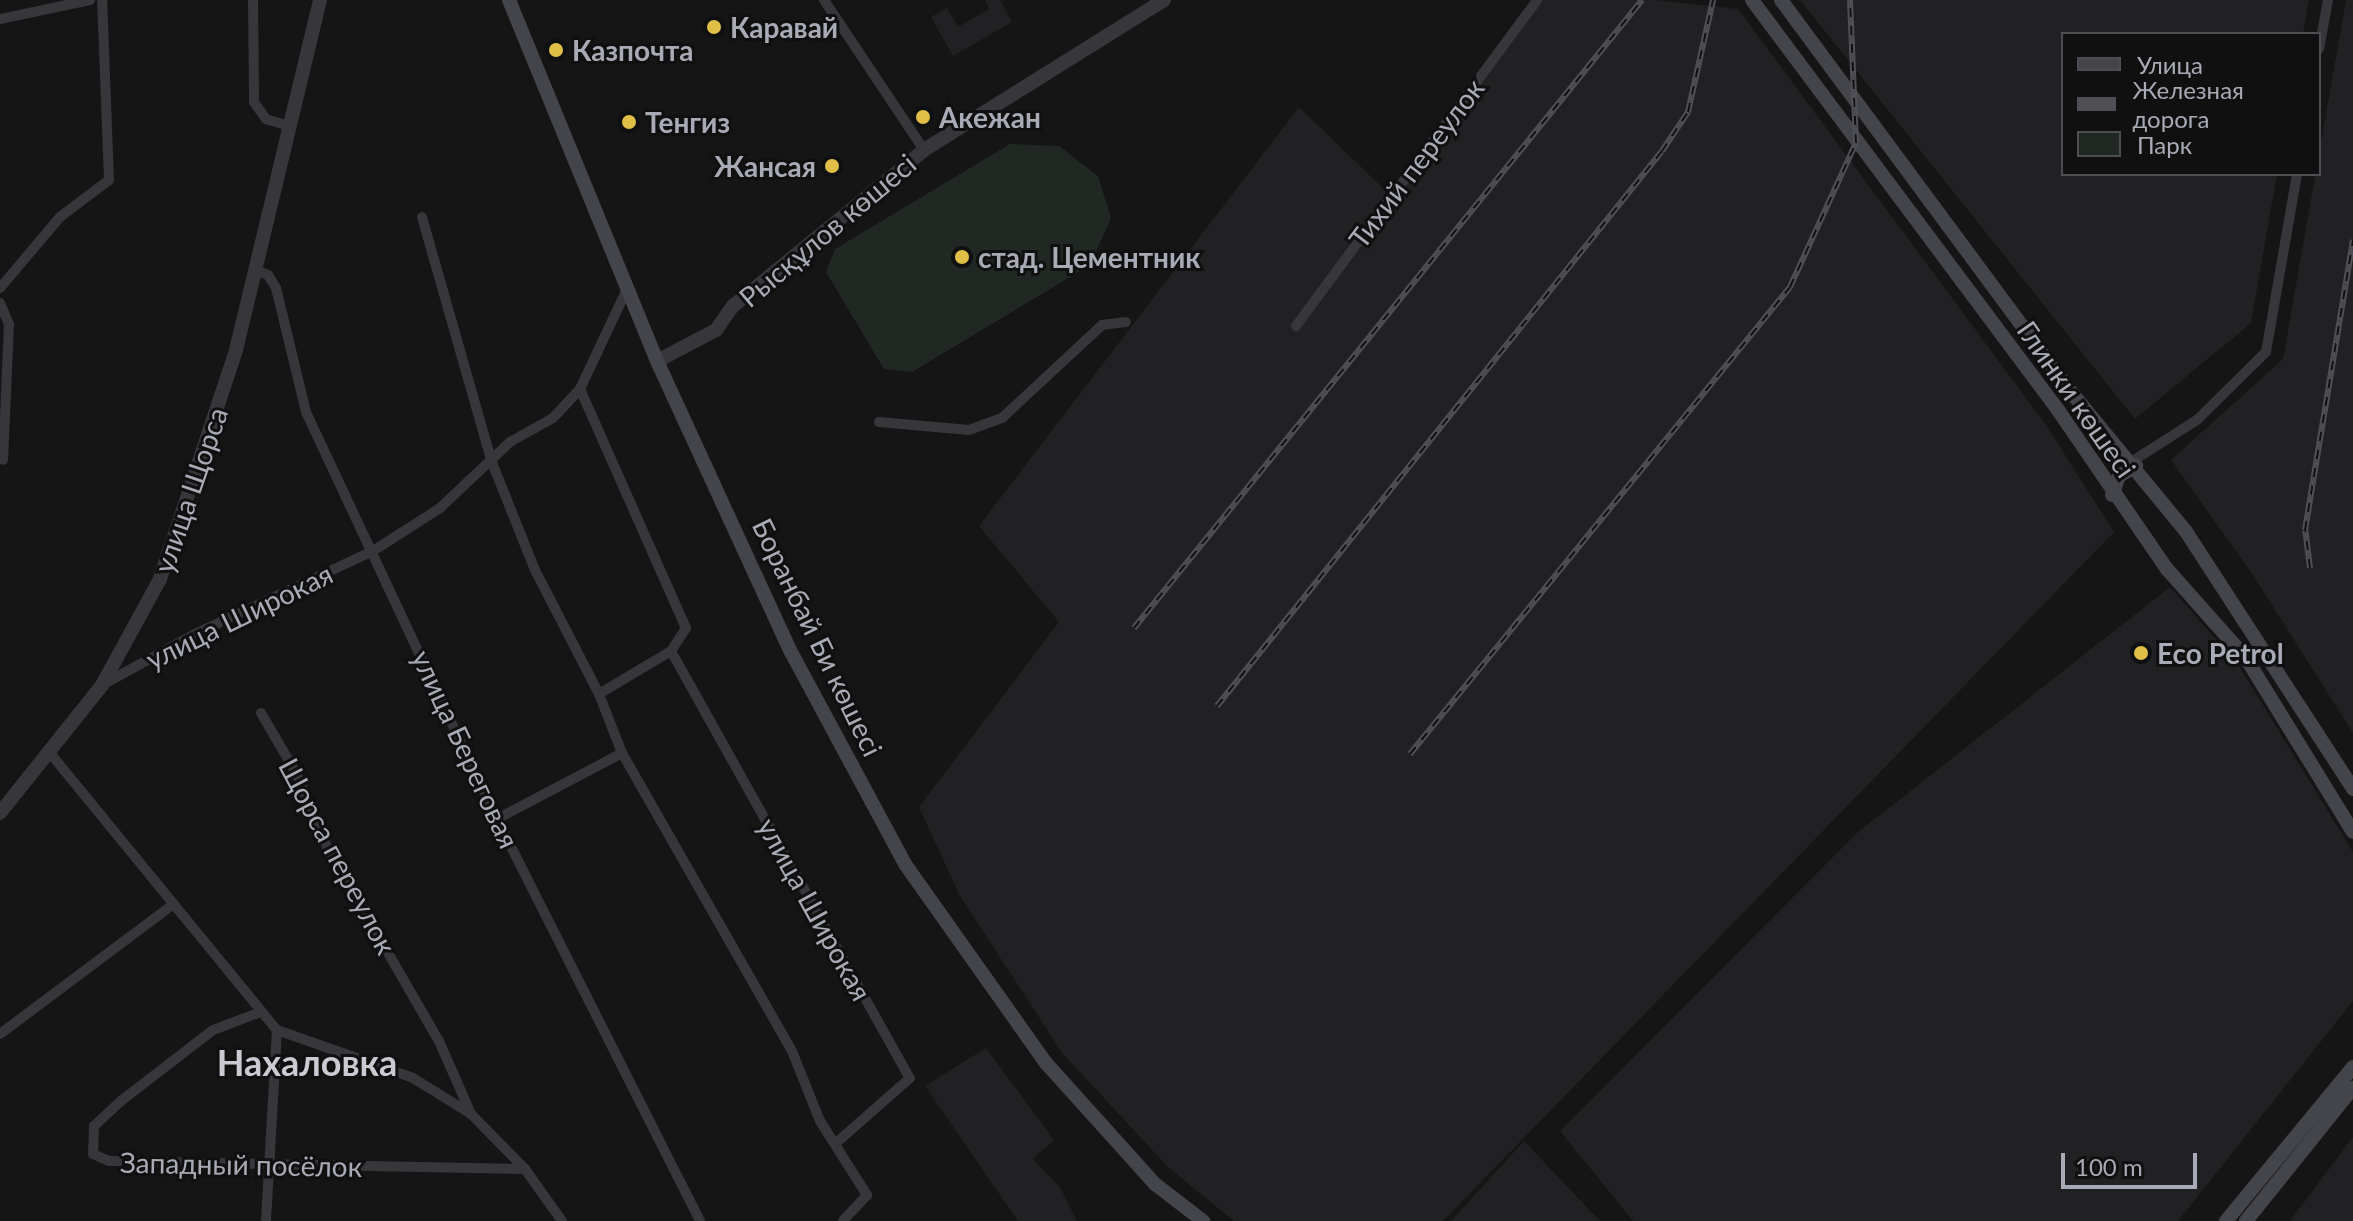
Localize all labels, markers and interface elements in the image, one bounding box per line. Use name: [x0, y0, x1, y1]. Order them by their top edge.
place label: Каравай: [730, 10, 838, 44]
marker: Каравай: [705, 18, 723, 36]
legend: [2061, 32, 2321, 176]
place label: Казпочта: [572, 33, 693, 67]
marker: Казпочта: [547, 41, 565, 59]
text: Улица: [2137, 50, 2203, 79]
street label: Тихий переулок: [1341, 72, 1491, 254]
text: Железная дорога: [2132, 75, 2244, 133]
place label: Акежан: [939, 100, 1041, 134]
place label: Тенгиз: [645, 105, 730, 139]
marker: Акежан: [914, 108, 932, 126]
marker: Тенгиз: [620, 113, 638, 131]
text: Парк: [2137, 130, 2192, 159]
street label: Рысқұлов көшесі: [732, 146, 922, 314]
place label: Жансая: [714, 149, 816, 183]
marker: Жансая: [823, 157, 841, 175]
place label: стад. Цементник: [978, 240, 1200, 274]
marker: стад. Цементник: [953, 248, 971, 266]
street label: Глинки көшесі: [2011, 314, 2143, 484]
street label: улица Щорса: [146, 403, 234, 577]
street label: Боранбай Би көшесі: [746, 513, 890, 761]
street label: улица Широкая: [140, 556, 338, 676]
place label: Eco Petrol: [2157, 636, 2284, 670]
marker: Eco Petrol: [2132, 644, 2150, 662]
street label: улица Береговая: [405, 645, 527, 853]
street label: Щорса переулок: [272, 752, 404, 960]
street label: улица Широкая: [751, 812, 879, 1006]
district label: Нахаловка: [217, 1041, 397, 1085]
scale bar: [2065, 1137, 2201, 1187]
street label: Западный посёлок: [120, 1145, 362, 1183]
text: 100 m: [2075, 1152, 2143, 1181]

